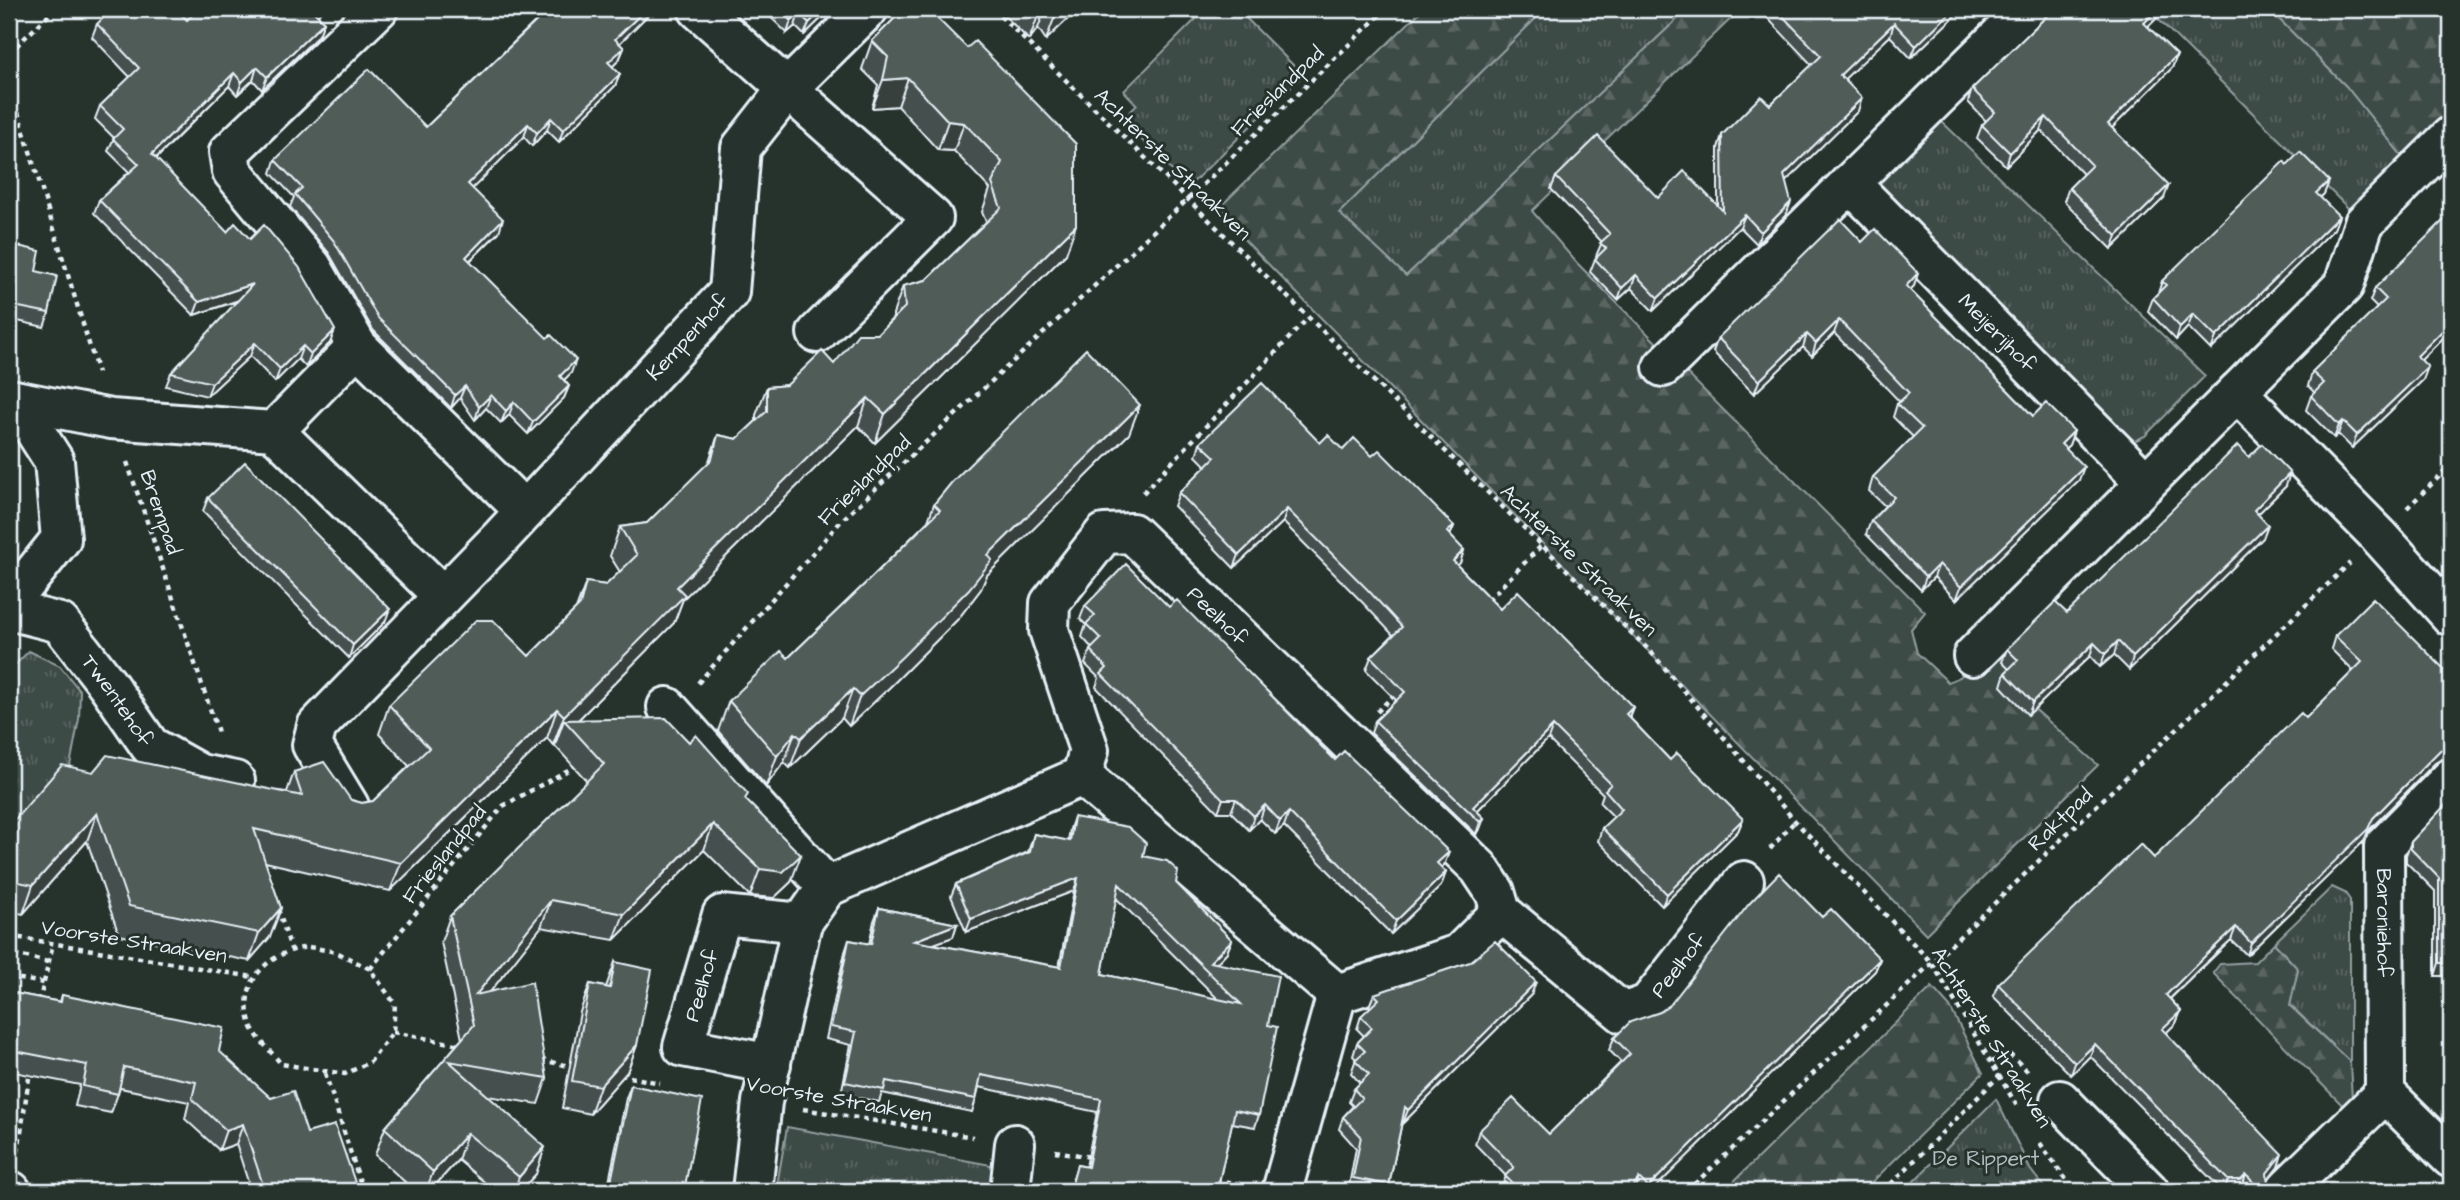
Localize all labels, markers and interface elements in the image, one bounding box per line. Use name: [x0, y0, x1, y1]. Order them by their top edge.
street label: Frieslandpad: [1224, 39, 1331, 144]
street label: Achterste Straakven: [1088, 82, 1258, 247]
street label: Kempenhof: [640, 287, 736, 387]
street label: Meijerijhof: [1952, 287, 2043, 379]
street label: Frieslandpad: [811, 428, 918, 533]
street label: Brempad: [132, 466, 189, 559]
street label: Achterste Straakven: [1494, 478, 1664, 643]
street label: Peelhof: [1180, 580, 1254, 653]
street label: Twentehof: [75, 649, 160, 753]
street label: Raktpad: [2021, 781, 2100, 858]
street label: Frieslandpad: [395, 799, 494, 911]
street label: Baroniehof: [2369, 868, 2399, 978]
street label: Voorste Straakven: [39, 912, 229, 971]
street label: Peelhof: [1644, 927, 1713, 1004]
street label: Achterste Straakven: [1924, 941, 2059, 1133]
street label: Peelhof: [677, 945, 726, 1025]
street label: Voorste Straakven: [744, 1069, 934, 1130]
park label: De Rippert: [1933, 1144, 2040, 1174]

